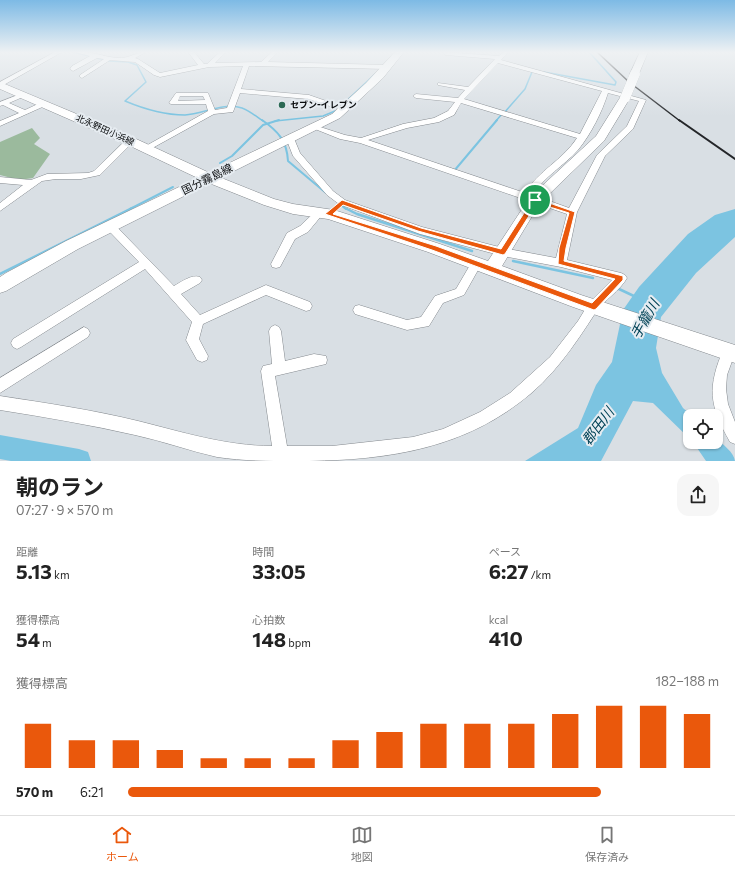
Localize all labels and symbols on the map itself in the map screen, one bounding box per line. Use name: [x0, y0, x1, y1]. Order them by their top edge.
place label: セブン-イレブン: [290, 99, 357, 110]
marker: セブン-イレブン: [277, 100, 287, 110]
street label: 北永野田小浜線: [74, 112, 137, 148]
street label: 国分霧島線: [179, 161, 234, 196]
pin: [518, 183, 552, 217]
water label: 手籠川: [627, 295, 663, 341]
water label: 郡田川: [578, 402, 618, 448]

